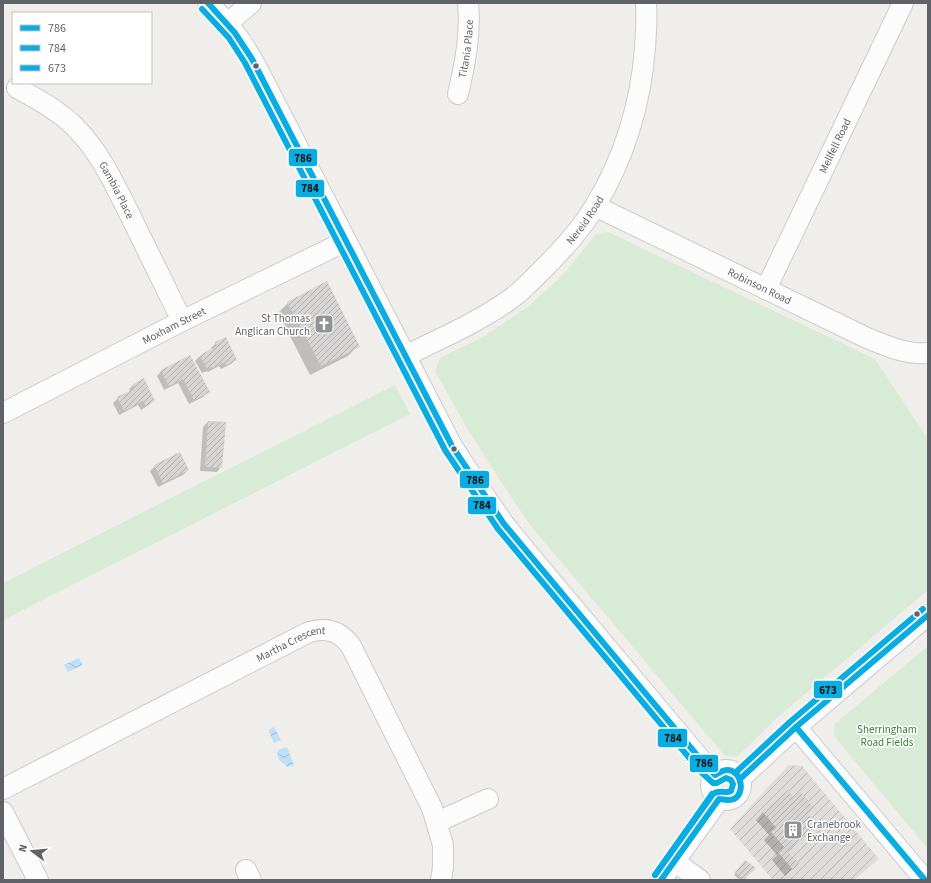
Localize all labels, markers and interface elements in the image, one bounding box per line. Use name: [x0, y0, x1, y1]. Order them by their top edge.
legend: [12, 12, 152, 84]
street label: Titania Place: [455, 19, 477, 80]
text: 786: [48, 20, 66, 37]
text: 784: [48, 40, 66, 57]
text: 673: [48, 60, 66, 77]
unlabelled marker: [251, 61, 261, 71]
street label: Mellfell Road: [816, 116, 855, 176]
line badge: 786: [288, 148, 318, 167]
text: 786: [294, 151, 312, 166]
street label: Gambia Place: [95, 159, 138, 222]
line badge: 784: [295, 179, 325, 198]
text: 784: [301, 181, 319, 196]
street label: Nereid Road: [563, 193, 608, 248]
street label: Robinson Road: [725, 264, 794, 308]
street label: Moxham Street: [140, 303, 209, 348]
place label: St Thomas Anglican Church: [235, 311, 310, 339]
church icon: St Thomas Anglican Church: [313, 313, 335, 335]
unlabelled marker: [449, 444, 459, 454]
line badge: 786: [459, 470, 490, 489]
text: 786: [466, 473, 484, 488]
line badge: 784: [467, 496, 497, 515]
text: 784: [473, 498, 491, 513]
unlabelled marker: [912, 609, 922, 619]
street label: Martha Crescent: [254, 623, 326, 666]
line badge: 673: [813, 680, 843, 699]
text: 673: [819, 683, 837, 698]
park label: Sherringham Road Fields: [857, 722, 917, 750]
line badge: 784: [657, 728, 688, 748]
text: 784: [664, 731, 682, 746]
line badge: 786: [689, 754, 719, 773]
text: 786: [695, 756, 713, 771]
place label: Cranebrook Exchange: [807, 817, 862, 845]
building icon: Cranebrook Exchange: [782, 819, 804, 841]
north arrow: [12, 831, 52, 871]
text: N: [15, 843, 31, 854]

